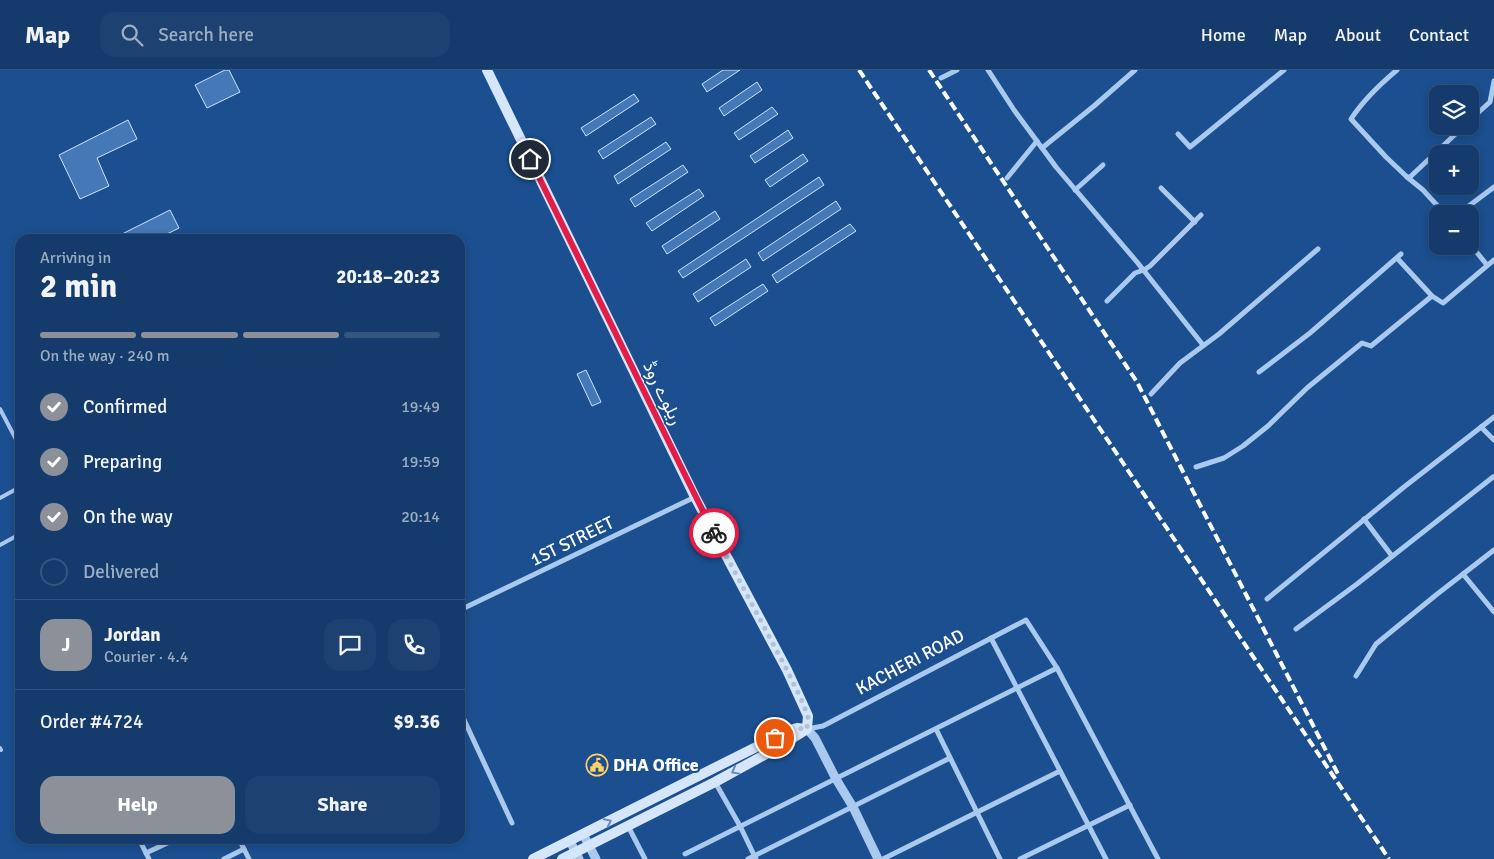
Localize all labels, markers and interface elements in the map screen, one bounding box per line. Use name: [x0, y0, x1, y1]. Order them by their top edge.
search box: [100, 12, 450, 57]
text: Map: [25, 20, 70, 50]
icon: search: [118, 21, 146, 49]
text: Search here: [158, 23, 254, 47]
text: Home: [1201, 24, 1246, 46]
text: Map: [1274, 24, 1307, 46]
text: About: [1335, 24, 1381, 46]
text: Contact: [1409, 24, 1469, 46]
map controls: [1429, 85, 1479, 255]
button: layers: [1429, 85, 1479, 135]
pin: [509, 138, 551, 180]
icon: home: [516, 145, 544, 173]
button: +: [1429, 145, 1479, 195]
button: −: [1429, 205, 1479, 255]
text: Arriving in: [40, 248, 111, 268]
text: 20:18–20:23: [336, 265, 440, 289]
text: 2 min: [40, 267, 117, 306]
text: On the way · 240 m: [40, 346, 170, 366]
street label: ریلوے روڈ: [638, 358, 688, 428]
icon: check: [40, 393, 68, 421]
text: Confirmed: [83, 395, 167, 419]
text: 19:49: [401, 397, 440, 417]
icon: check: [40, 448, 68, 476]
text: Preparing: [83, 450, 162, 474]
text: 19:59: [401, 452, 440, 472]
icon: check: [40, 503, 68, 531]
text: On the way: [83, 505, 173, 529]
text: 20:14: [401, 507, 440, 527]
courier: [689, 508, 739, 558]
street label: 1ST STREET: [527, 511, 618, 571]
icon: bike: [700, 519, 728, 547]
text: Delivered: [83, 560, 159, 584]
button: chat: [324, 619, 376, 671]
button: phone: [388, 619, 440, 671]
text: Jordan: [104, 623, 161, 647]
street label: KACHERI ROAD: [852, 624, 968, 700]
text: J: [62, 633, 70, 657]
text: Courier · 4.4: [104, 647, 188, 667]
text: Order #4724: [40, 710, 143, 734]
text: $9.36: [394, 710, 440, 734]
pin: [754, 717, 796, 759]
icon: bag: [761, 724, 789, 752]
public building icon: DHA Office: [585, 753, 609, 777]
place label: DHA Office: [613, 754, 699, 776]
one-way arrow: [731, 765, 740, 775]
button: Help: [40, 776, 235, 834]
button: Share: [245, 776, 440, 834]
one-way arrow: [603, 818, 612, 828]

